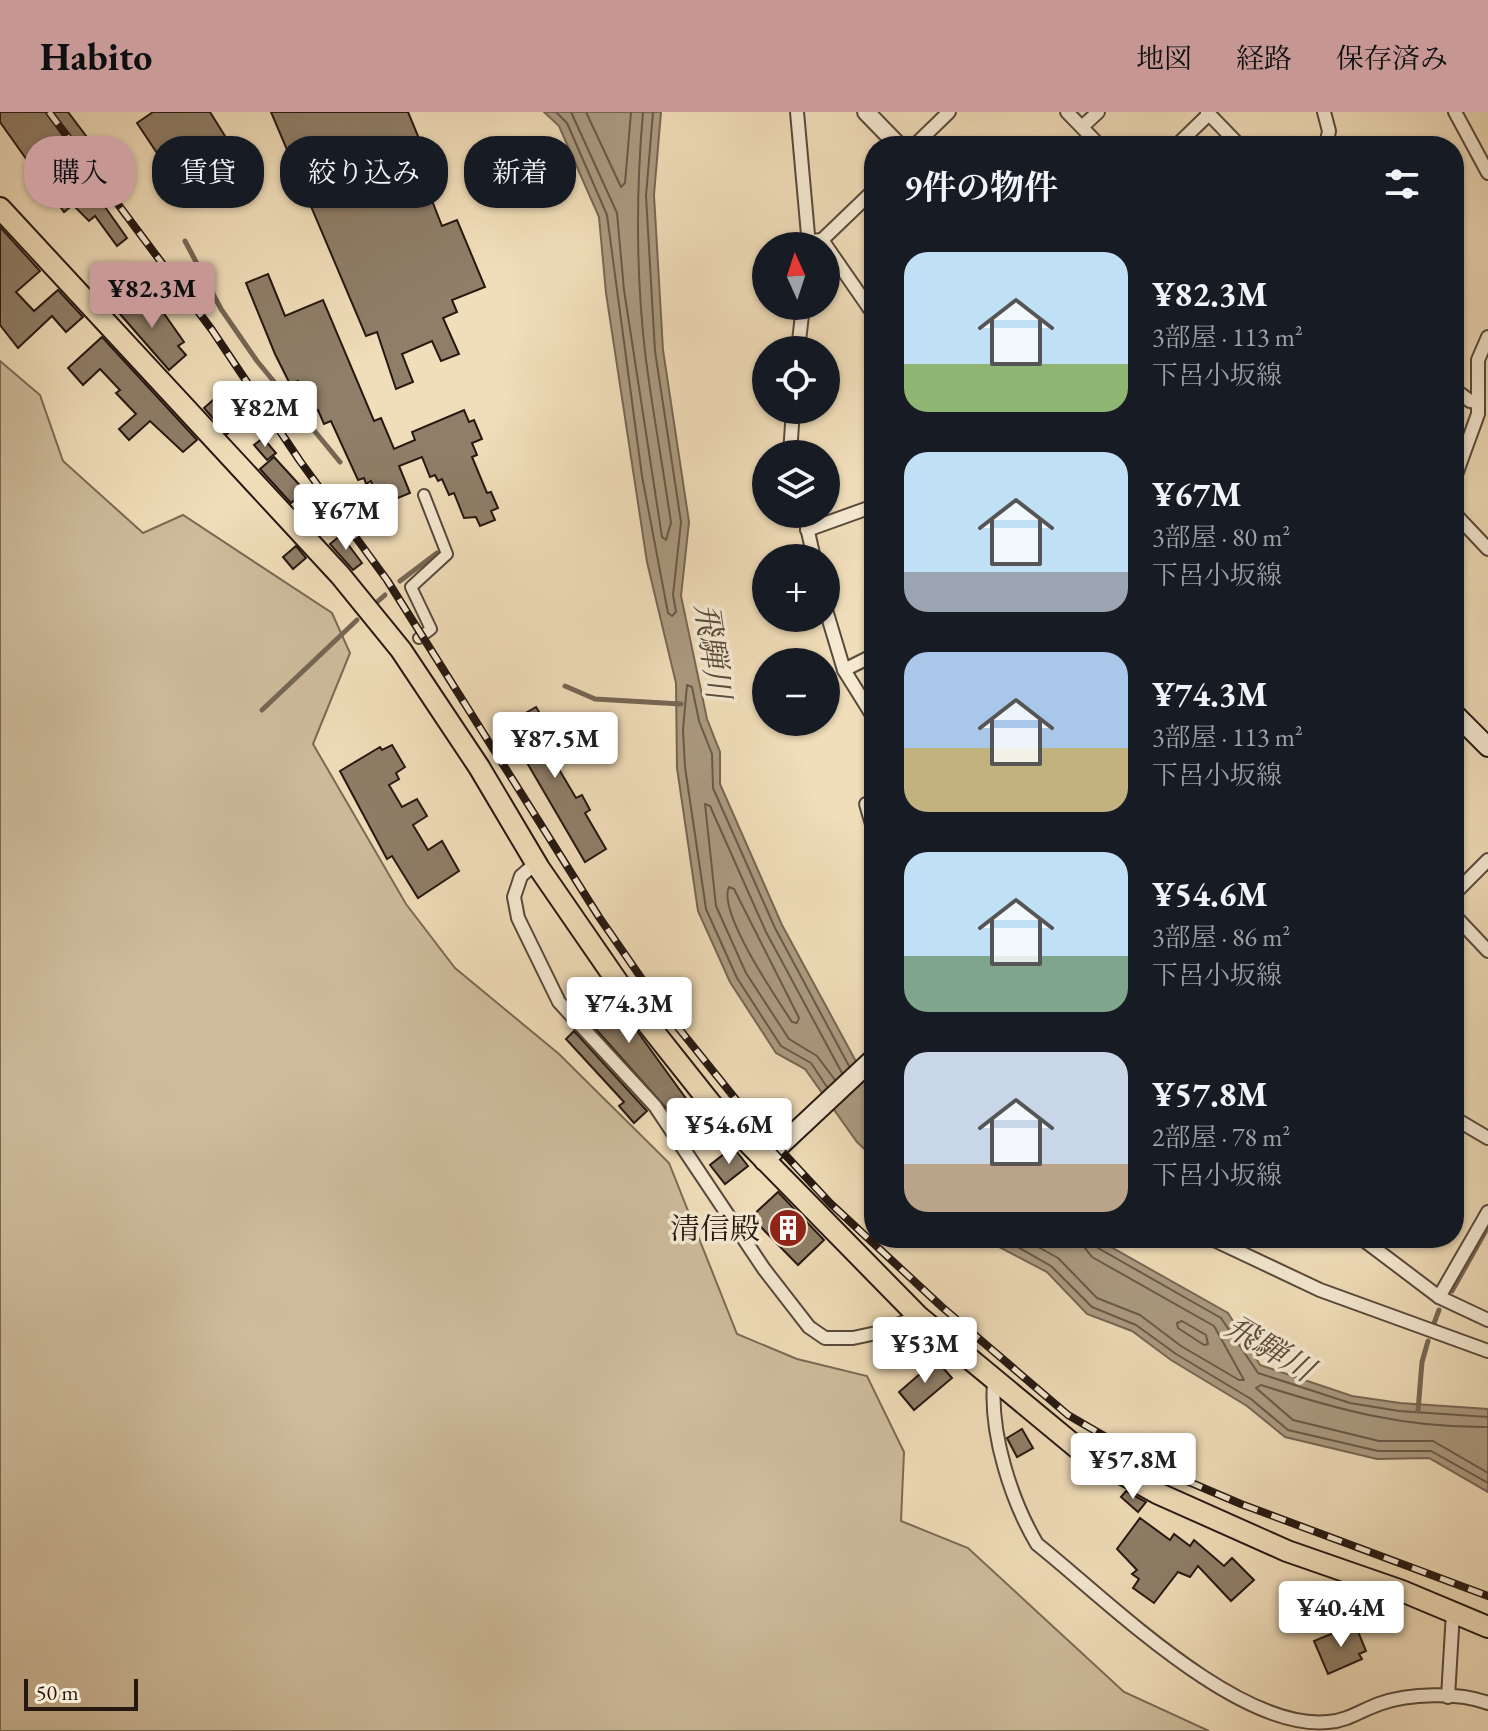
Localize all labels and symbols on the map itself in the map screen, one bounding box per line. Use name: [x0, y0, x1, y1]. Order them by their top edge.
north arrow: [752, 232, 840, 320]
pin: ¥82.3M: [87, 262, 217, 330]
pin: ¥82M: [218, 381, 312, 449]
pin: ¥67M: [299, 484, 393, 552]
water label: 飛騨川: [686, 601, 741, 704]
pin: ¥87.5M: [490, 712, 620, 780]
pin: ¥74.3M: [564, 977, 694, 1045]
pin: ¥54.6M: [664, 1098, 794, 1166]
building icon: 清信殿: [767, 1207, 809, 1249]
place label: 清信殿: [670, 1209, 760, 1248]
water label: 飛騨川: [1218, 1305, 1325, 1392]
pin: ¥53M: [878, 1317, 972, 1385]
pin: ¥57.8M: [1068, 1433, 1198, 1501]
pin: ¥40.4M: [1276, 1581, 1406, 1649]
scale bar: [24, 1675, 138, 1711]

